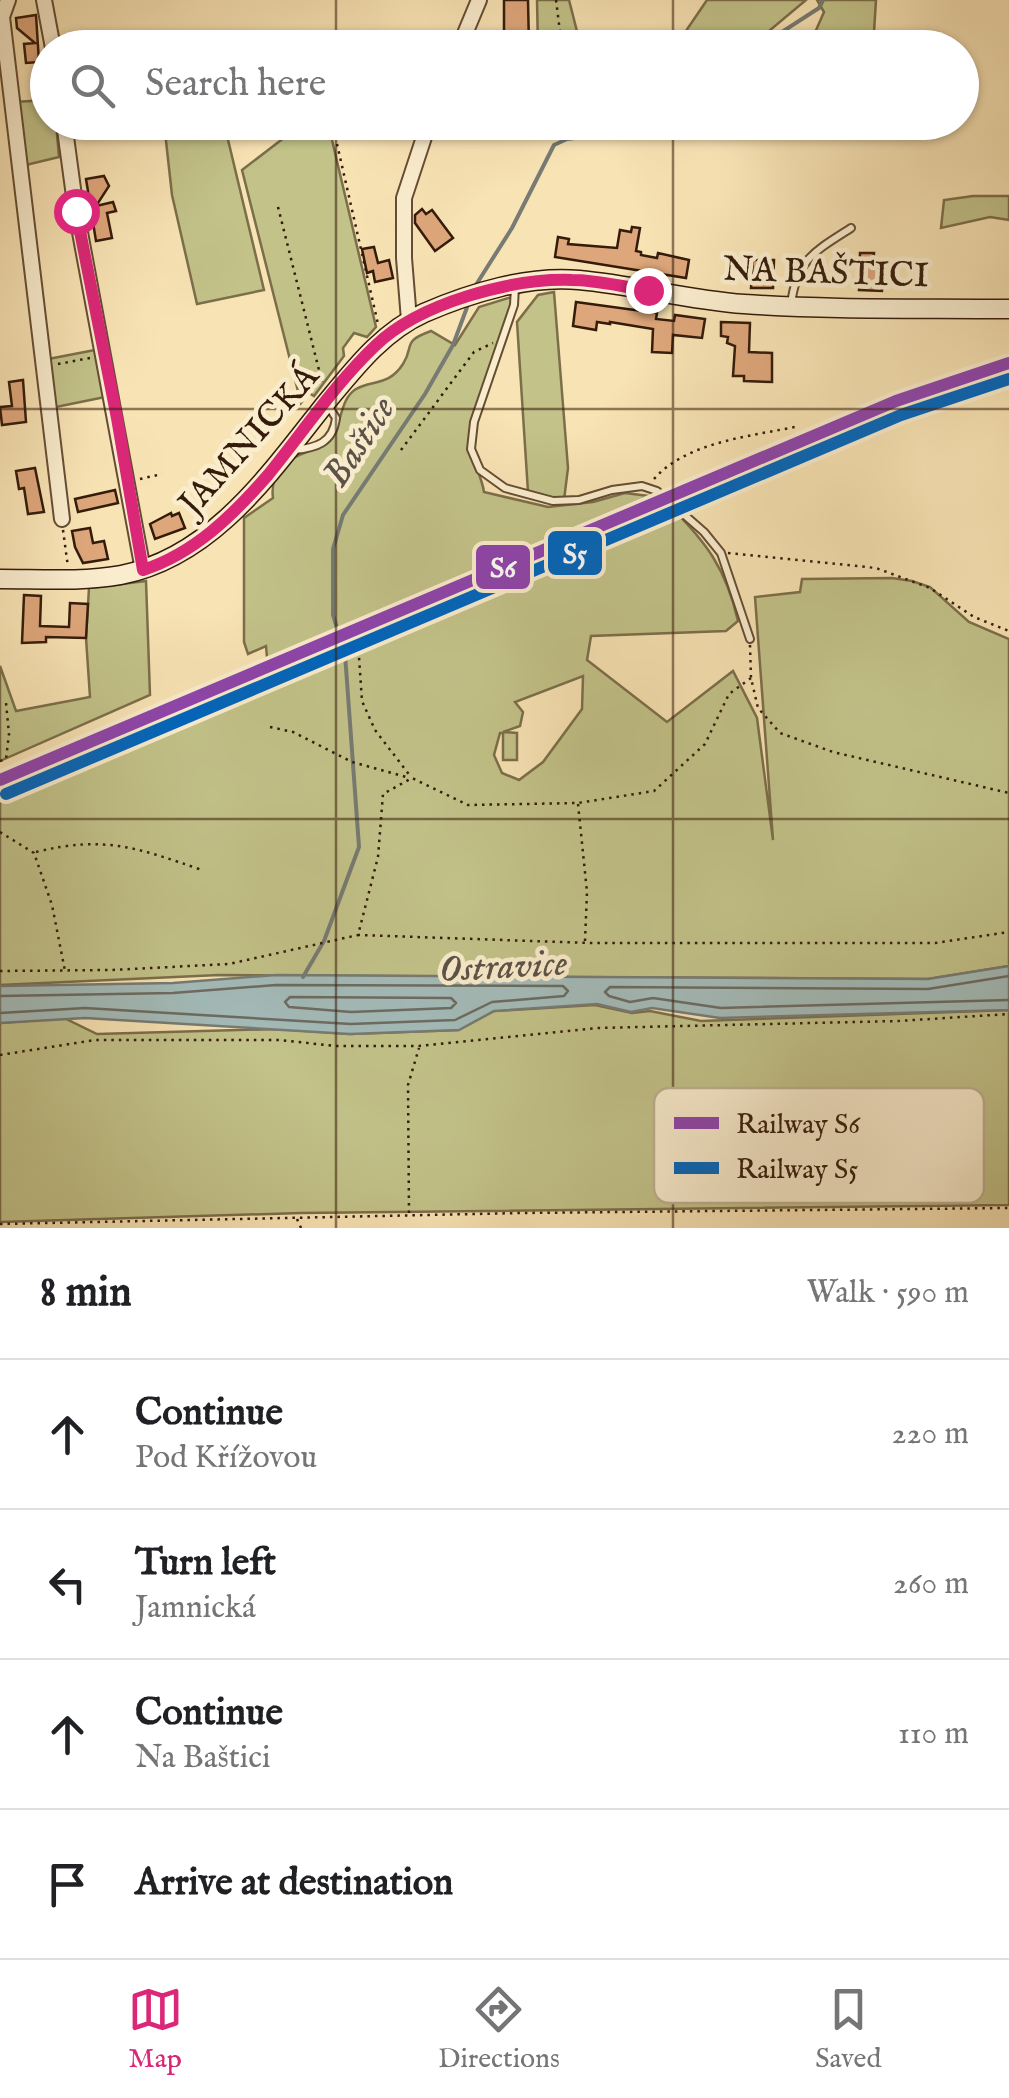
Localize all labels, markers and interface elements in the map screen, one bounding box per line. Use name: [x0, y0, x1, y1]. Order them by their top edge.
search box: [30, 30, 979, 140]
icon: search: [65, 58, 120, 113]
text: Search here: [145, 61, 326, 109]
route start: [54, 189, 100, 235]
street label: NA BAŠTICI: [722, 246, 930, 300]
route end: [626, 268, 672, 314]
street label: JAMNICKÁ: [166, 353, 331, 529]
water label: Baštice: [314, 388, 408, 497]
line badge: S5: [546, 529, 604, 577]
text: S5: [563, 538, 587, 573]
line badge: S6: [474, 543, 532, 591]
text: S6: [490, 552, 517, 587]
water label: Ostravice: [438, 941, 569, 995]
legend: [654, 1088, 984, 1203]
text: Railway S6: [736, 1108, 861, 1143]
text: Railway S5: [736, 1153, 858, 1188]
text: 8 min: [40, 1267, 132, 1320]
text: Walk · 590 m: [807, 1273, 969, 1314]
text: Continue: [135, 1390, 283, 1438]
icon: ahead: [40, 1407, 95, 1462]
text: 220 m: [892, 1414, 969, 1455]
text: Pod Křížovou: [135, 1438, 317, 1479]
text: Turn left: [135, 1540, 276, 1588]
icon: left: [40, 1557, 95, 1612]
text: 260 m: [893, 1564, 969, 1605]
text: Jamnická: [135, 1588, 256, 1629]
text: Continue: [135, 1690, 283, 1738]
icon: ahead: [40, 1707, 95, 1762]
text: 110 m: [898, 1714, 969, 1755]
text: Na Baštici: [135, 1738, 271, 1779]
icon: arrive: [40, 1857, 95, 1912]
text: Arrive at destination: [135, 1860, 453, 1908]
tab: Map: [128, 1982, 183, 2077]
tab: Directions: [438, 1982, 560, 2077]
tab: Saved: [815, 1982, 881, 2077]

